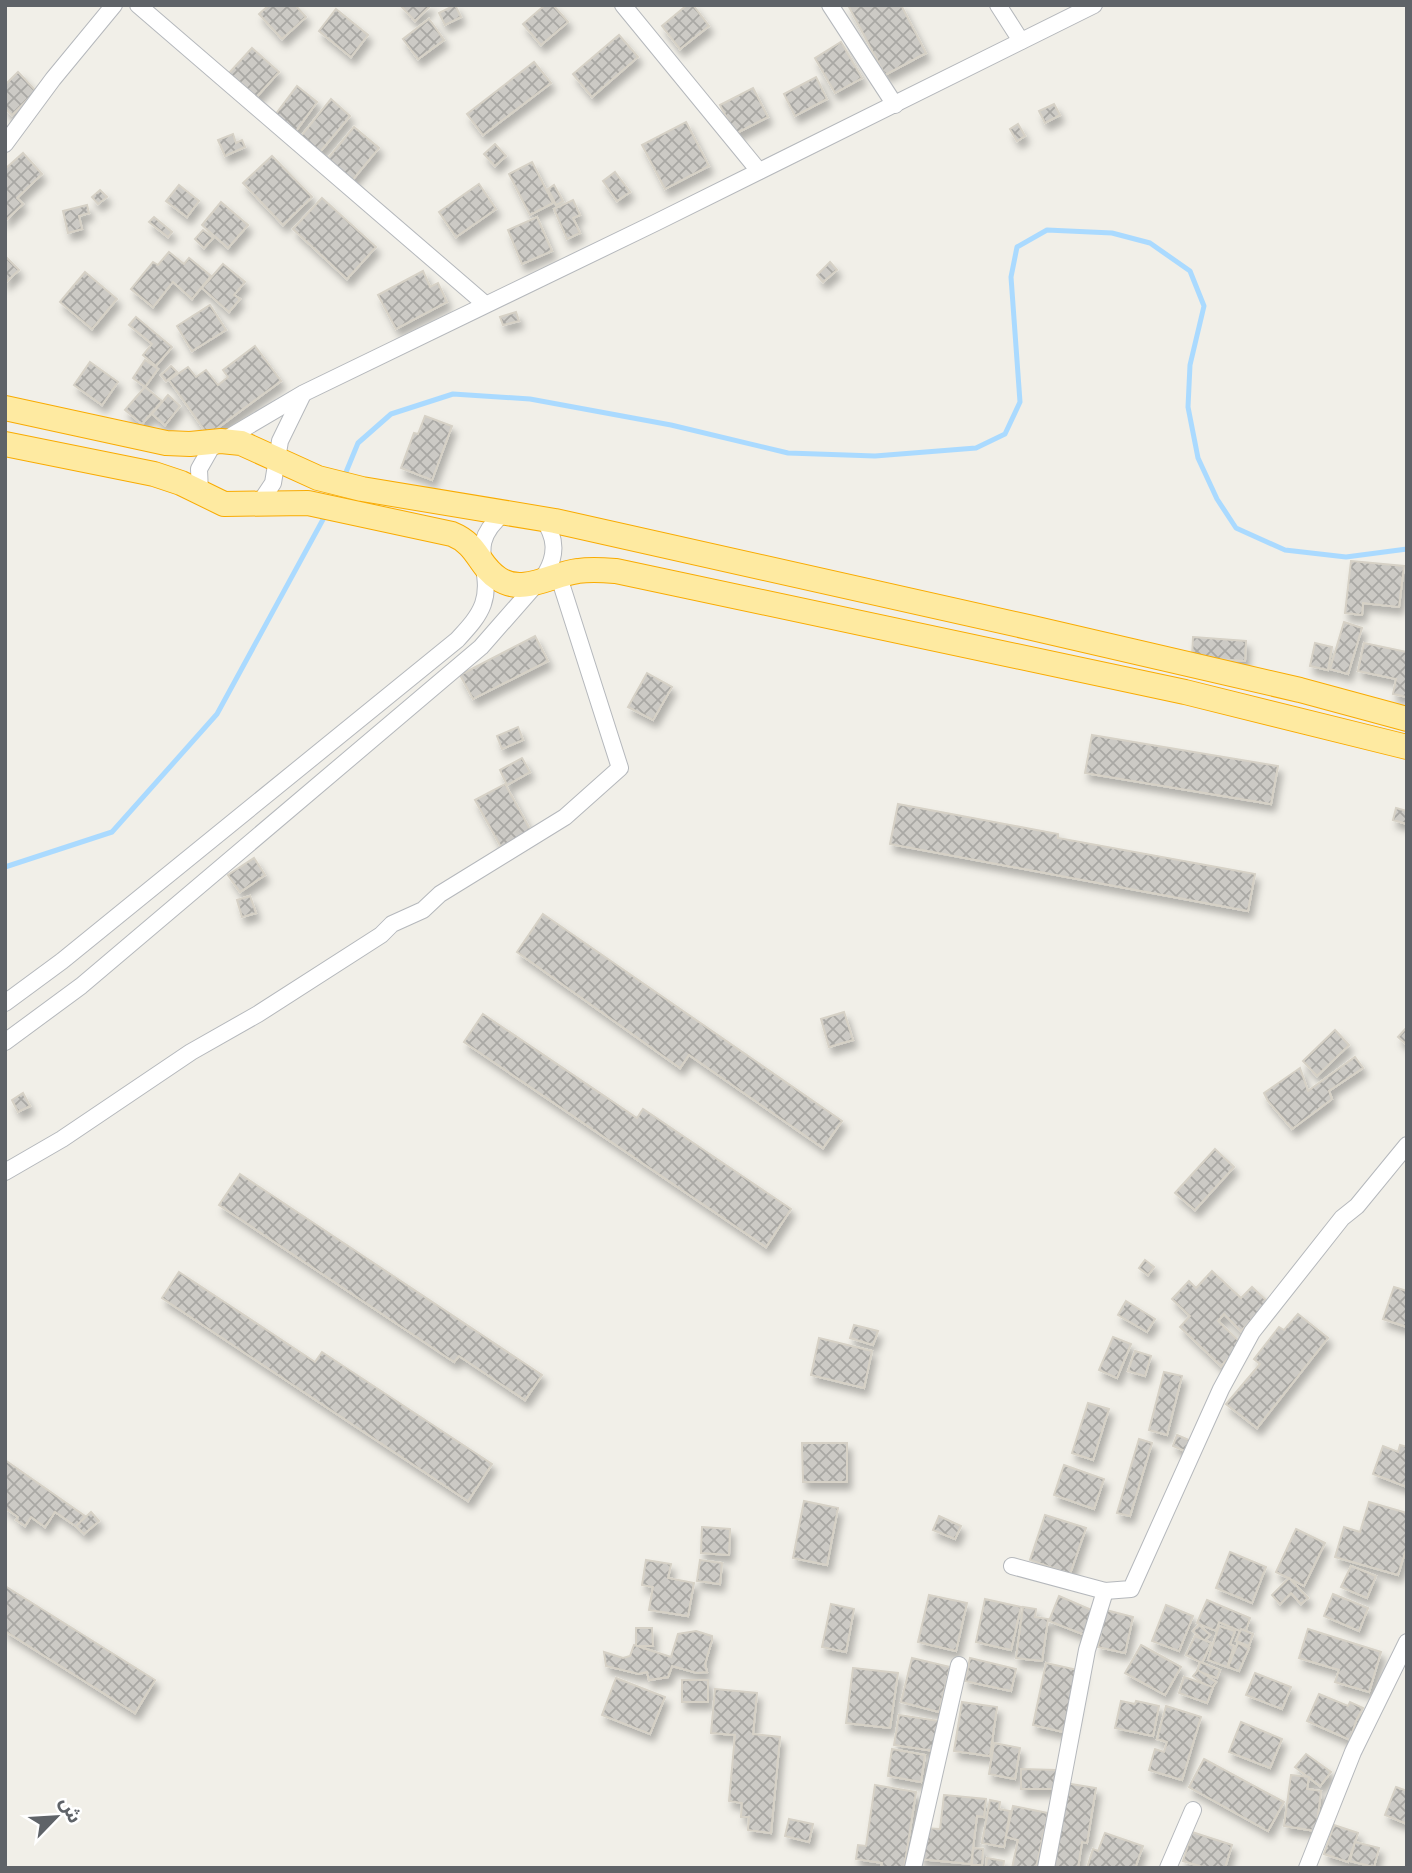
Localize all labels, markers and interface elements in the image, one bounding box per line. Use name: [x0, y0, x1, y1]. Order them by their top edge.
north arrow: [21, 1782, 91, 1852]
text: ش: [54, 1793, 88, 1827]

